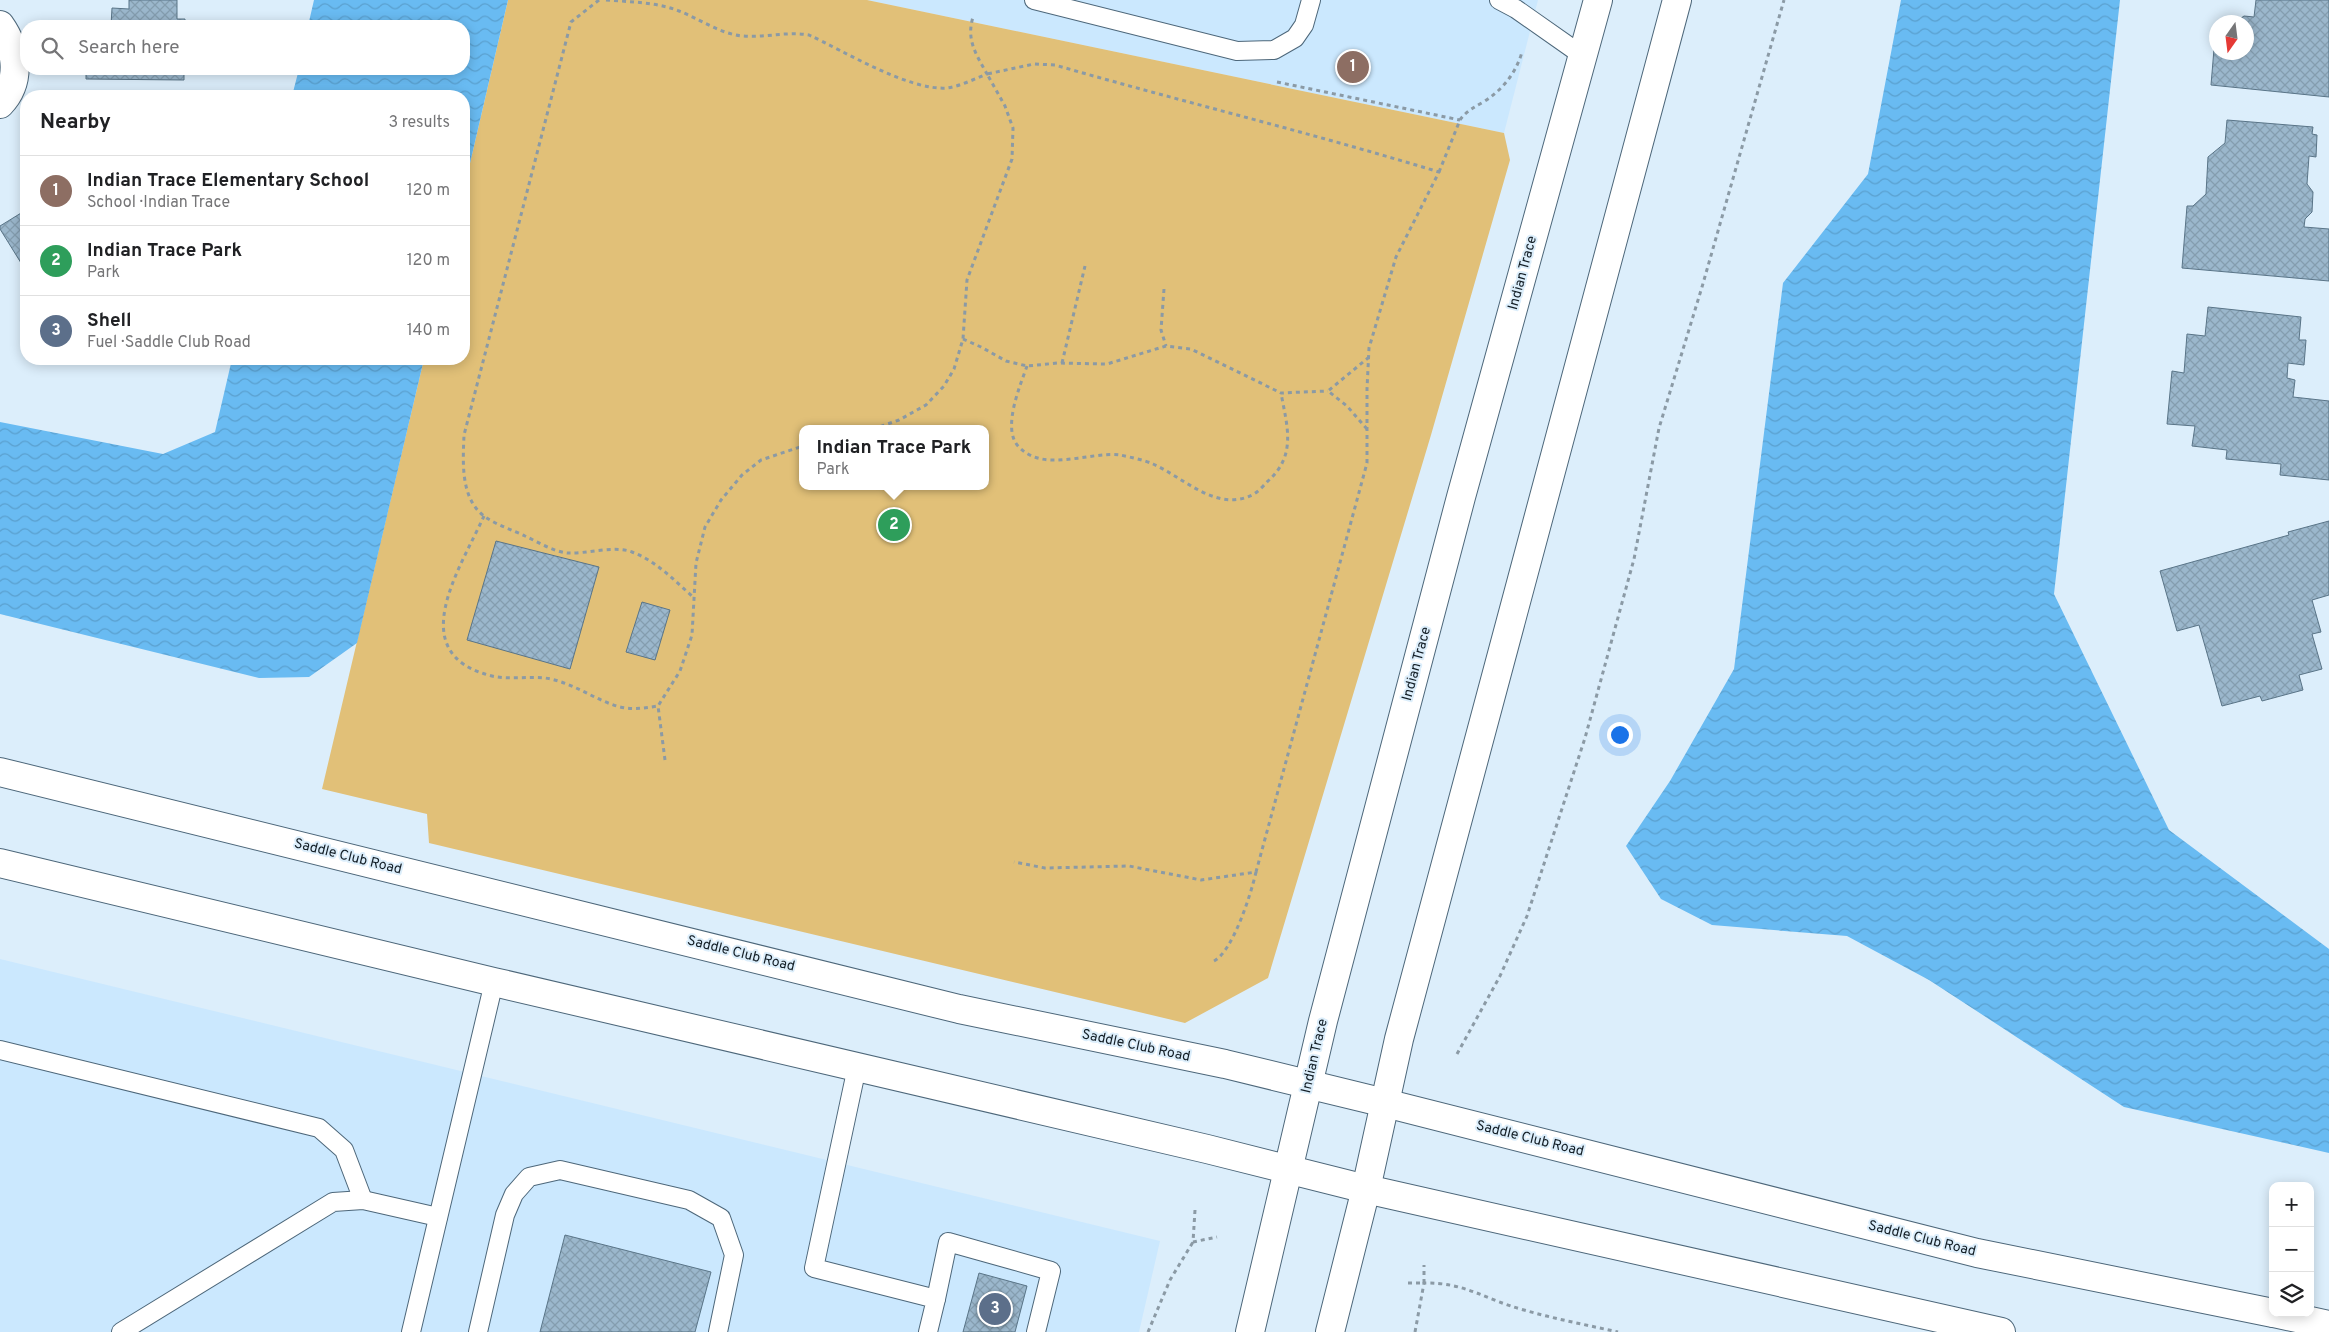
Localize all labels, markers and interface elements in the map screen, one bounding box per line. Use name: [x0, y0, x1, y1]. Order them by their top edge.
north arrow: [2209, 15, 2254, 60]
search box: [20, 20, 470, 75]
icon: search: [38, 34, 66, 62]
text: Search here: [78, 36, 180, 60]
pin: 1: [1337, 48, 1369, 86]
text: Nearby: [40, 109, 111, 136]
text: 3 results: [388, 113, 450, 133]
text: Indian Trace Elementary School: [87, 169, 369, 193]
text: 1: [53, 181, 59, 201]
text: 120 m: [407, 181, 450, 201]
text: School · Indian Trace: [87, 193, 230, 213]
street label: Indian Trace: [1505, 234, 1541, 312]
text: Indian Trace Park: [87, 239, 242, 263]
text: 2: [51, 251, 61, 271]
text: 120 m: [407, 251, 450, 271]
text: Park: [87, 263, 120, 283]
text: Shell: [87, 309, 132, 333]
text: 3: [51, 321, 61, 341]
text: 140 m: [407, 321, 450, 341]
text: Fuel · Saddle Club Road: [87, 333, 251, 353]
popup: [799, 425, 989, 490]
text: Indian Trace Park: [816, 436, 972, 460]
text: Park: [816, 460, 850, 480]
pin: 2: [878, 506, 910, 544]
street label: Indian Trace: [1399, 625, 1435, 703]
your location: [1607, 722, 1633, 748]
street label: Saddle Club Road: [292, 835, 404, 879]
street label: Saddle Club Road: [685, 932, 797, 976]
street label: Indian Trace: [1298, 1017, 1332, 1095]
street label: Saddle Club Road: [1080, 1026, 1192, 1066]
street label: Saddle Club Road: [1474, 1117, 1586, 1161]
map controls: [2269, 1182, 2314, 1317]
button: +: [2269, 1182, 2314, 1227]
street label: Saddle Club Road: [1866, 1217, 1978, 1261]
button: −: [2269, 1227, 2314, 1272]
button: layers: [2269, 1272, 2314, 1317]
pin: 3: [979, 1290, 1011, 1328]

